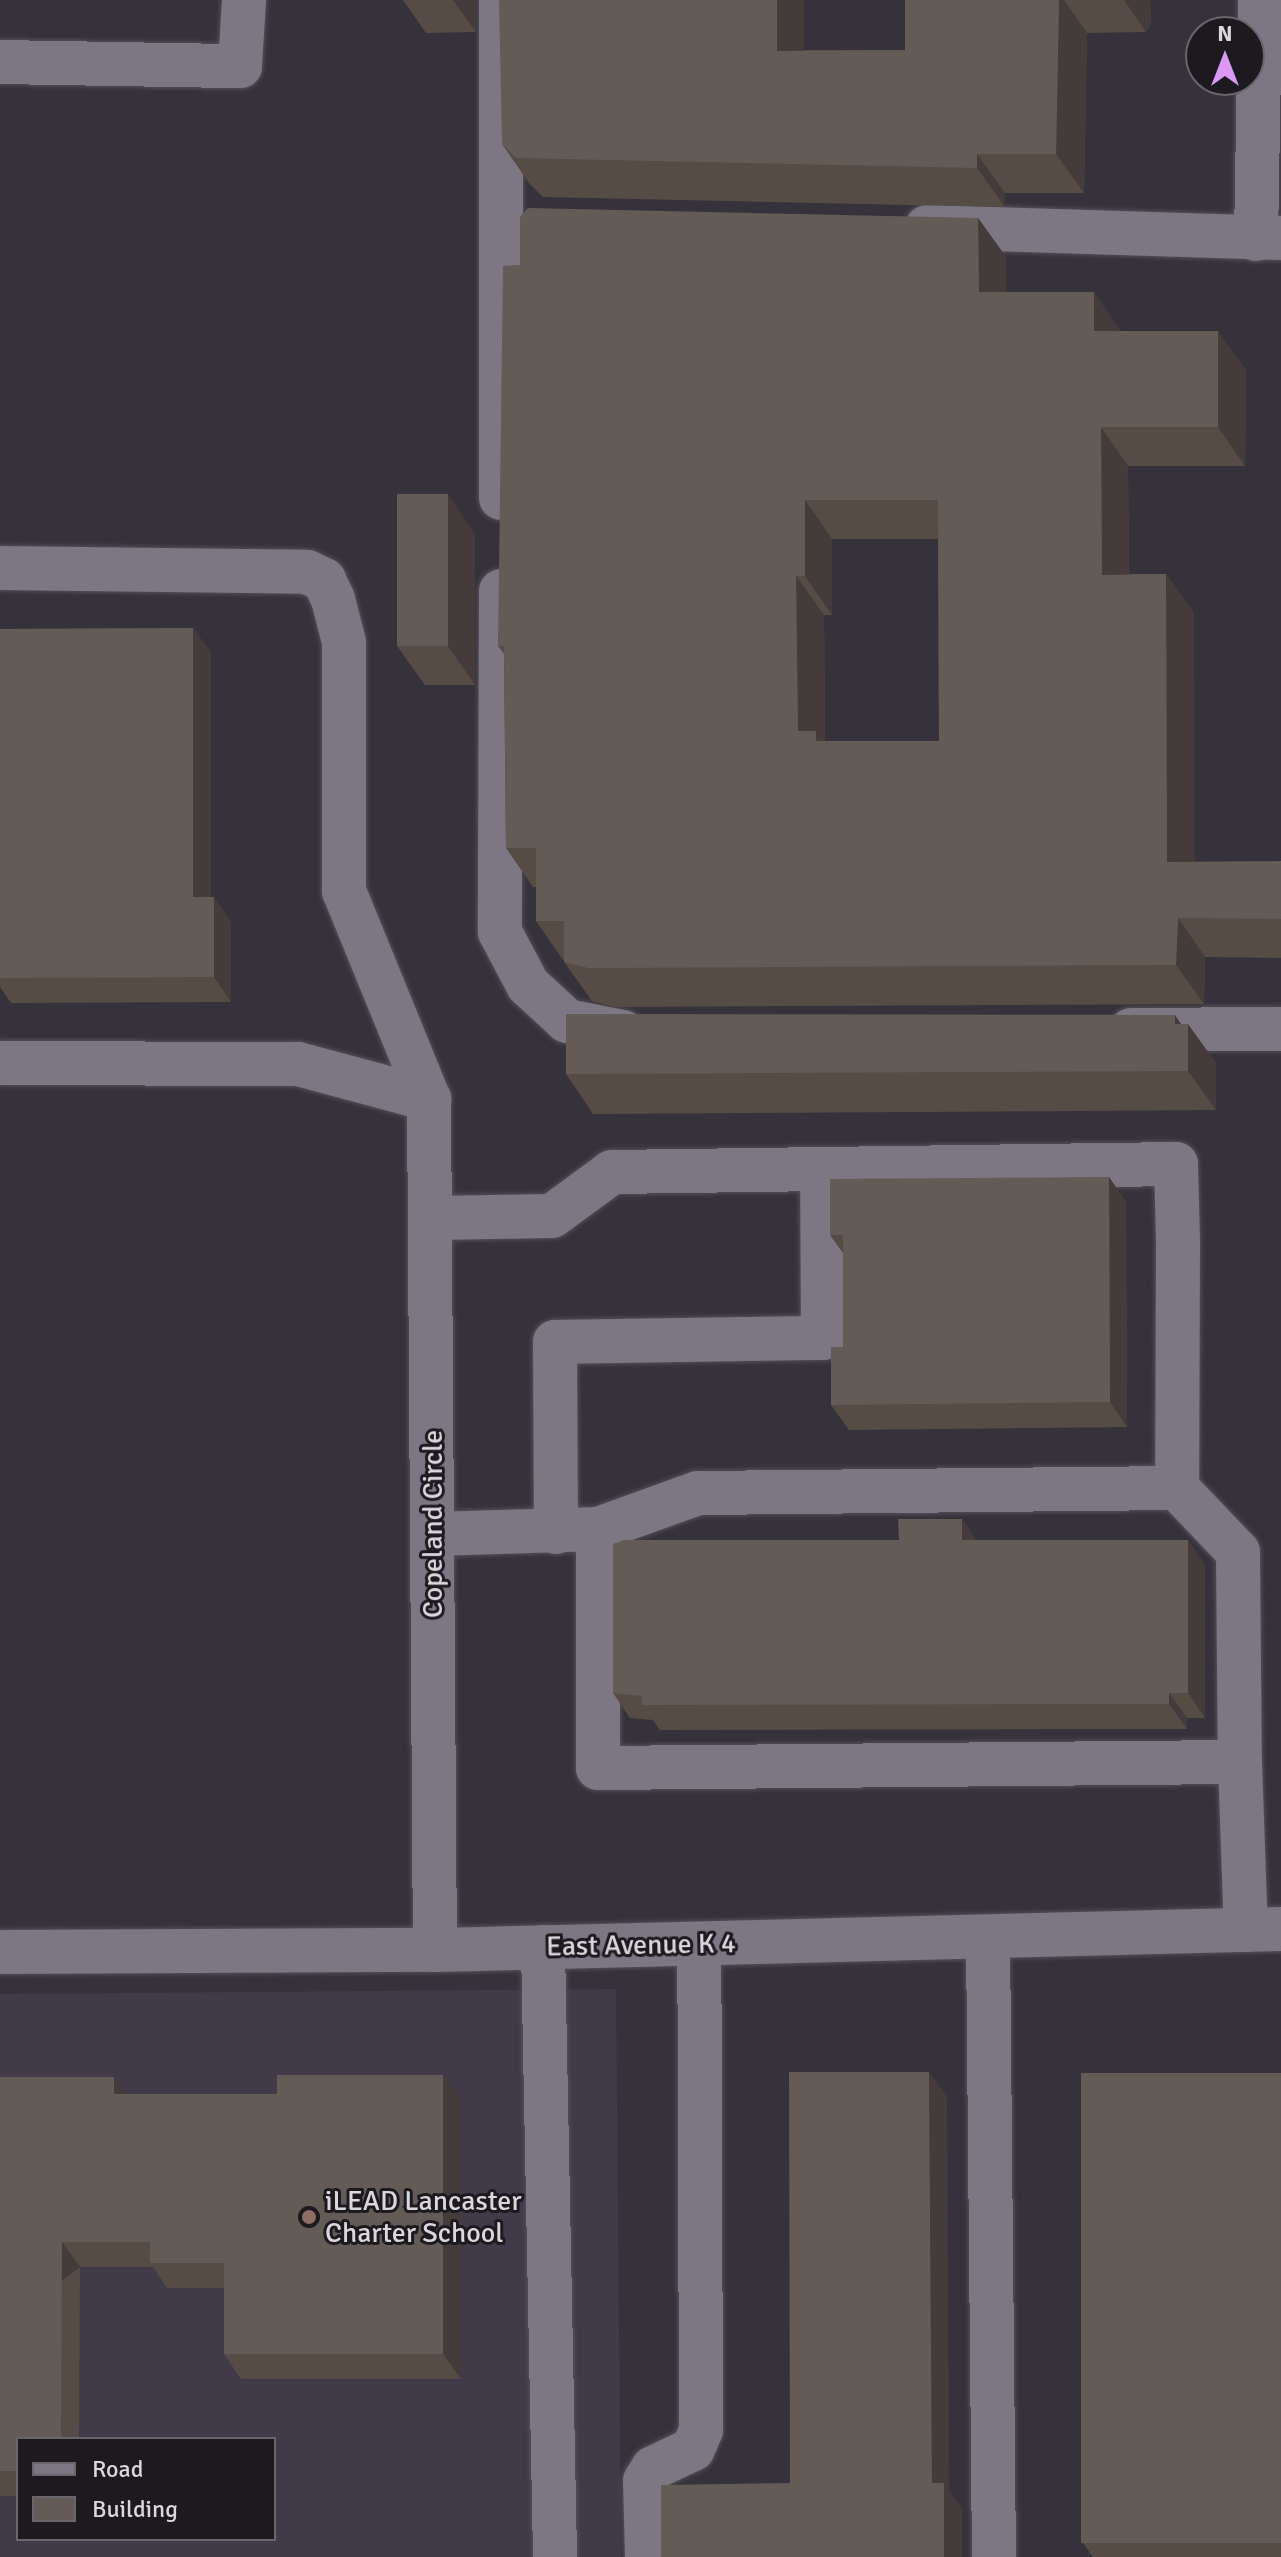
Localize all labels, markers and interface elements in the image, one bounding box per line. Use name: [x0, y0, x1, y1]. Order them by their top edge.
north arrow: [1185, 16, 1265, 96]
text: N: [1217, 20, 1233, 47]
street label: Copeland Circle: [416, 1430, 450, 1618]
street label: East Avenue K 4: [546, 1927, 736, 1963]
place label: iLEAD Lancaster Charter School: [325, 2184, 522, 2250]
marker: iLEAD Lancaster Charter School: [300, 2208, 318, 2226]
legend: [16, 2437, 276, 2541]
text: Road: [92, 2454, 143, 2484]
text: Building: [92, 2494, 178, 2524]

